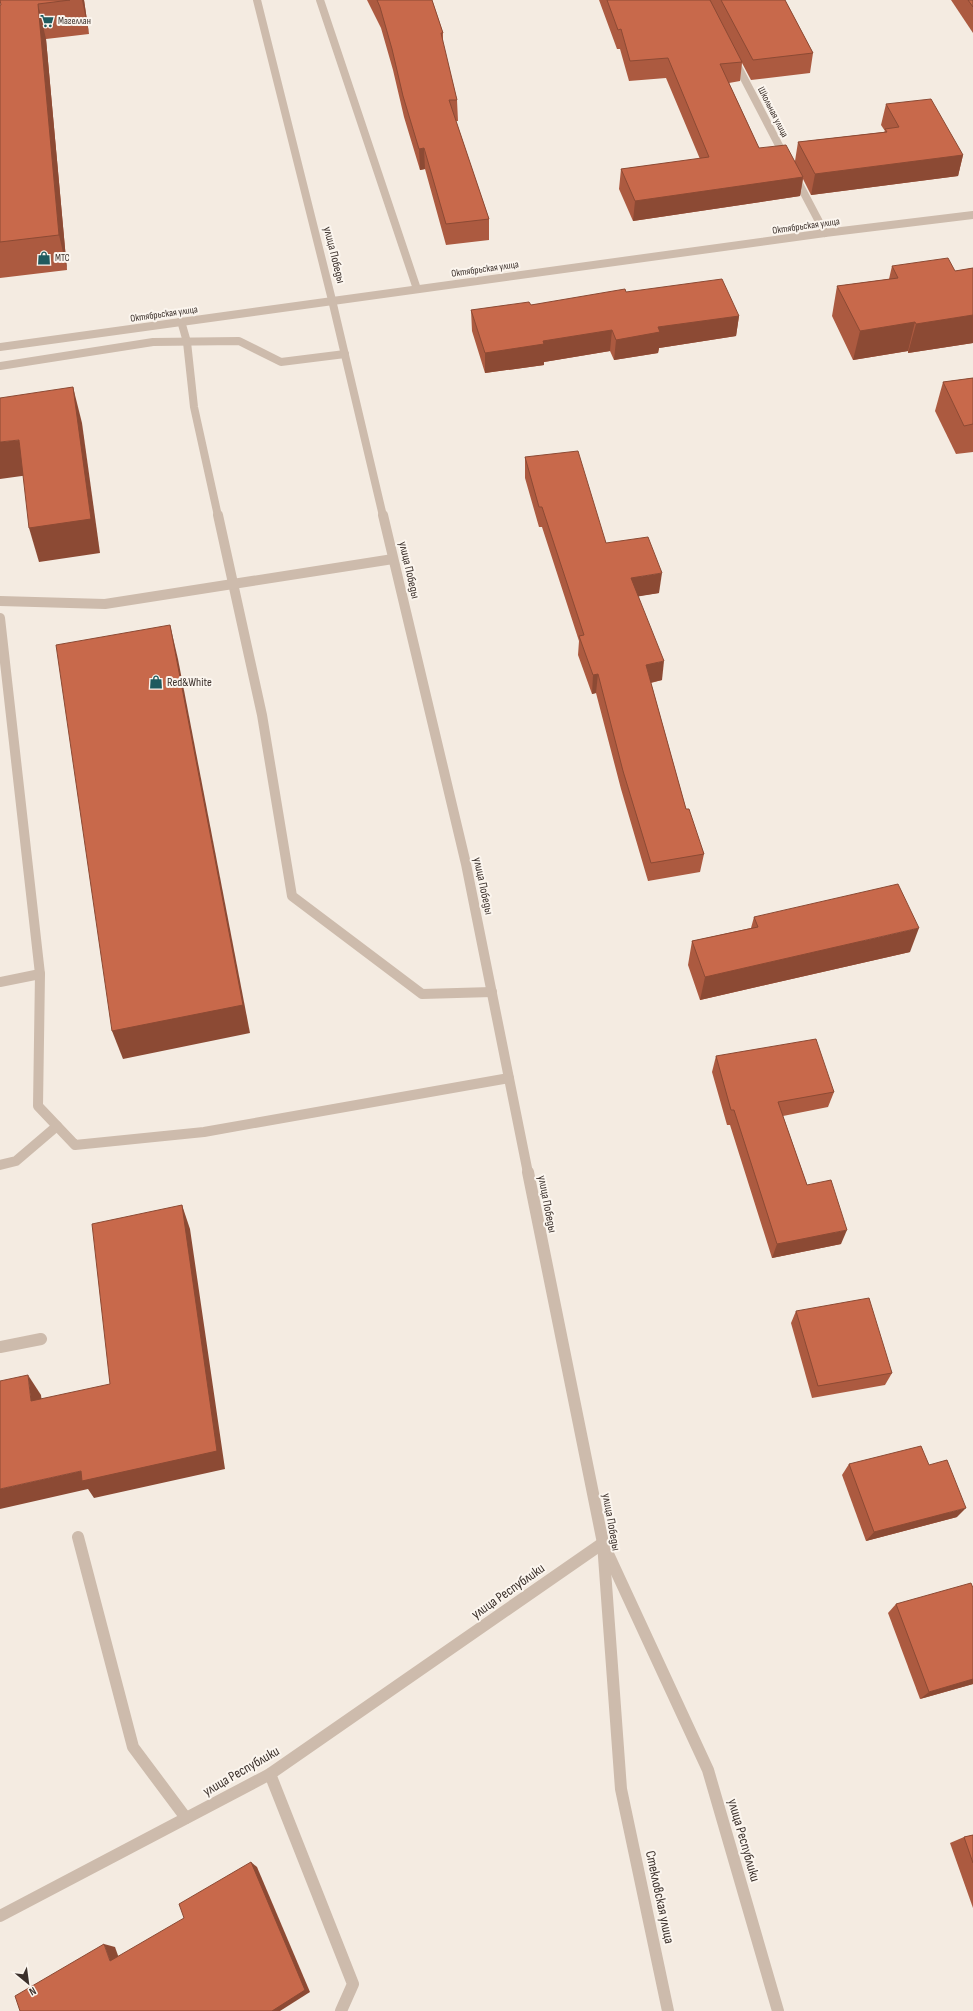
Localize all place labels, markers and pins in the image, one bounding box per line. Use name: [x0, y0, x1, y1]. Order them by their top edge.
supermarket icon: Магеллан: [39, 13, 55, 29]
place label: Магеллан: [58, 15, 91, 27]
shop icon: МТС: [36, 250, 52, 266]
place label: МТС: [55, 252, 70, 264]
shop icon: Red&White: [148, 674, 164, 690]
place label: Red&White: [167, 675, 212, 690]

